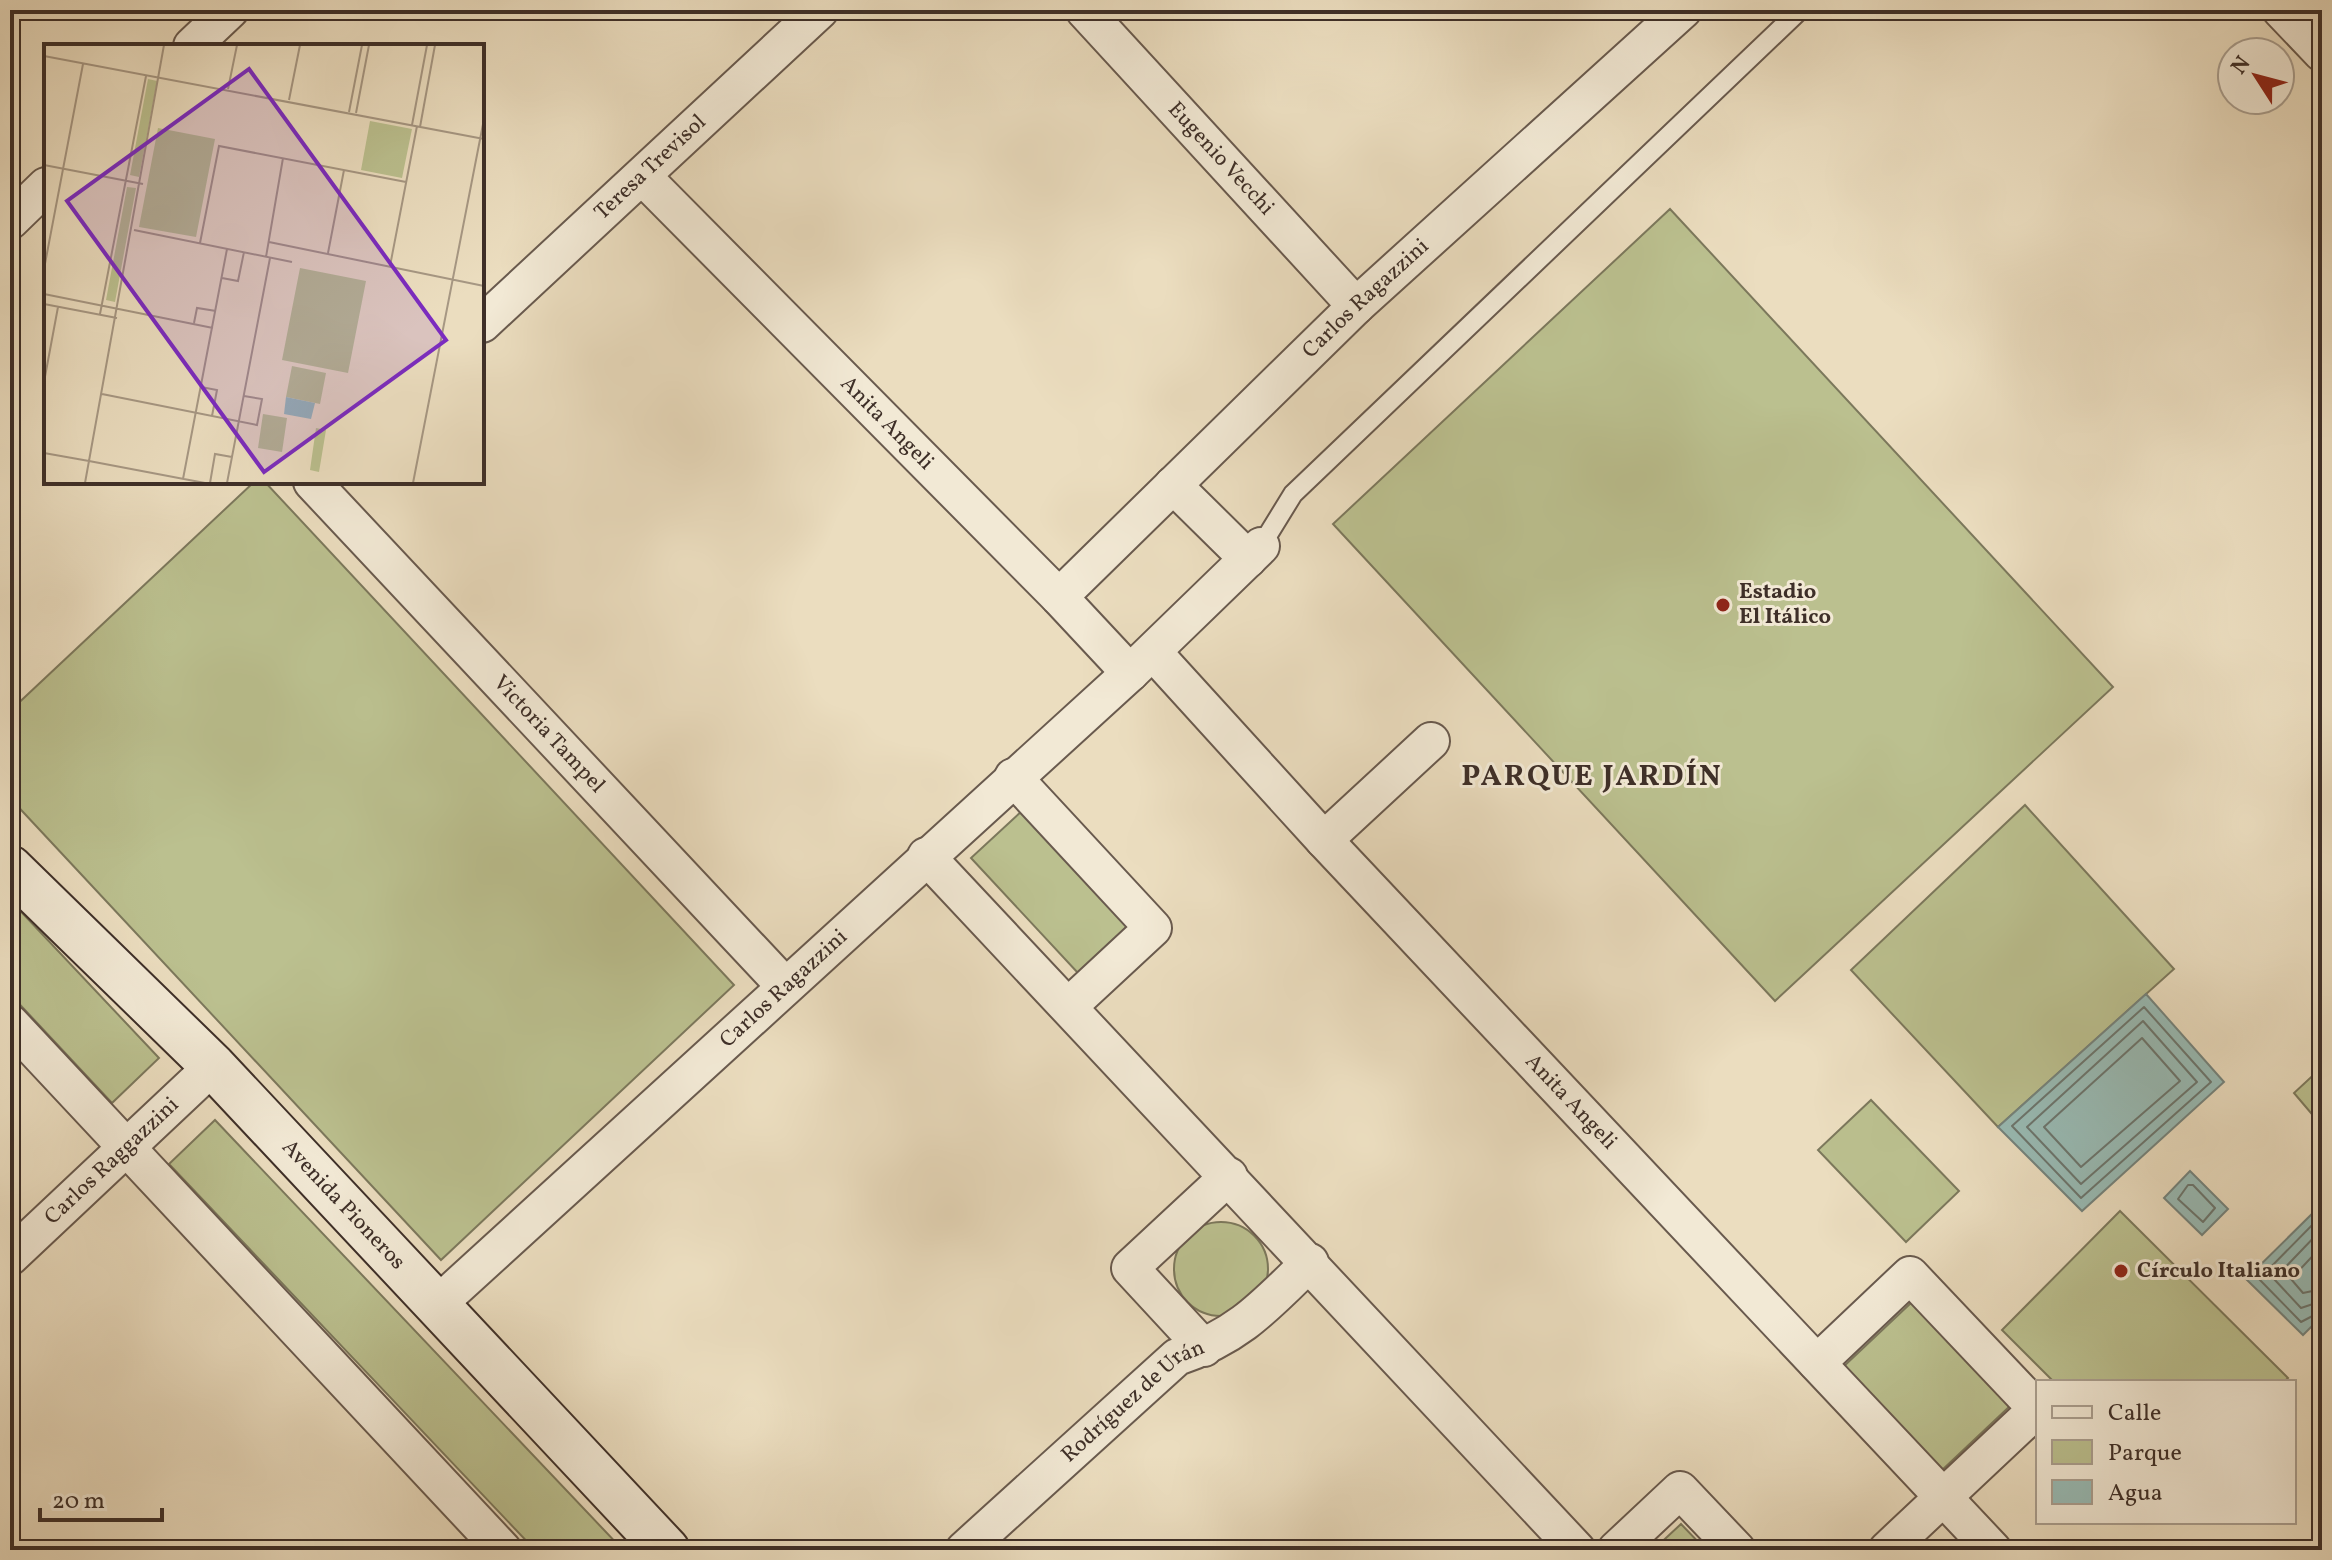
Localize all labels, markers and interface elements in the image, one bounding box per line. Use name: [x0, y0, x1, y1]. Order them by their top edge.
north arrow: [2216, 36, 2296, 116]
inset map: [44, 44, 484, 484]
text: N: [2225, 50, 2259, 81]
street label: Eugenio Vecchi: [1160, 95, 1281, 223]
street label: Teresa Trevisol: [588, 108, 713, 227]
street label: Carlos Ragazzini: [1296, 231, 1436, 366]
street label: Anita Angeli: [833, 369, 941, 477]
place label: Estadio El Itálico: [1739, 577, 1831, 633]
marker: Estadio El Itálico: [1714, 596, 1732, 614]
street label: Victoria Tampel: [485, 668, 612, 800]
district label: PARQUE JARDÍN: [1461, 756, 1723, 798]
street label: Carlos Ragazzini: [713, 922, 855, 1055]
street label: Anita Angeli: [1518, 1047, 1624, 1157]
street label: Carlos Raggazzini: [38, 1090, 186, 1232]
street label: Avenida Pioneros: [274, 1133, 412, 1277]
place label: Círculo Italiano: [2137, 1256, 2300, 1287]
marker: Círculo Italiano: [2112, 1262, 2130, 1280]
street label: Rodríguez de Urán: [1055, 1332, 1210, 1470]
legend: [2036, 1380, 2296, 1524]
text: Calle: [2108, 1397, 2161, 1431]
text: Parque: [2108, 1437, 2182, 1471]
scale bar: [40, 1472, 162, 1522]
text: Agua: [2108, 1477, 2163, 1511]
text: 20 m: [52, 1485, 105, 1519]

